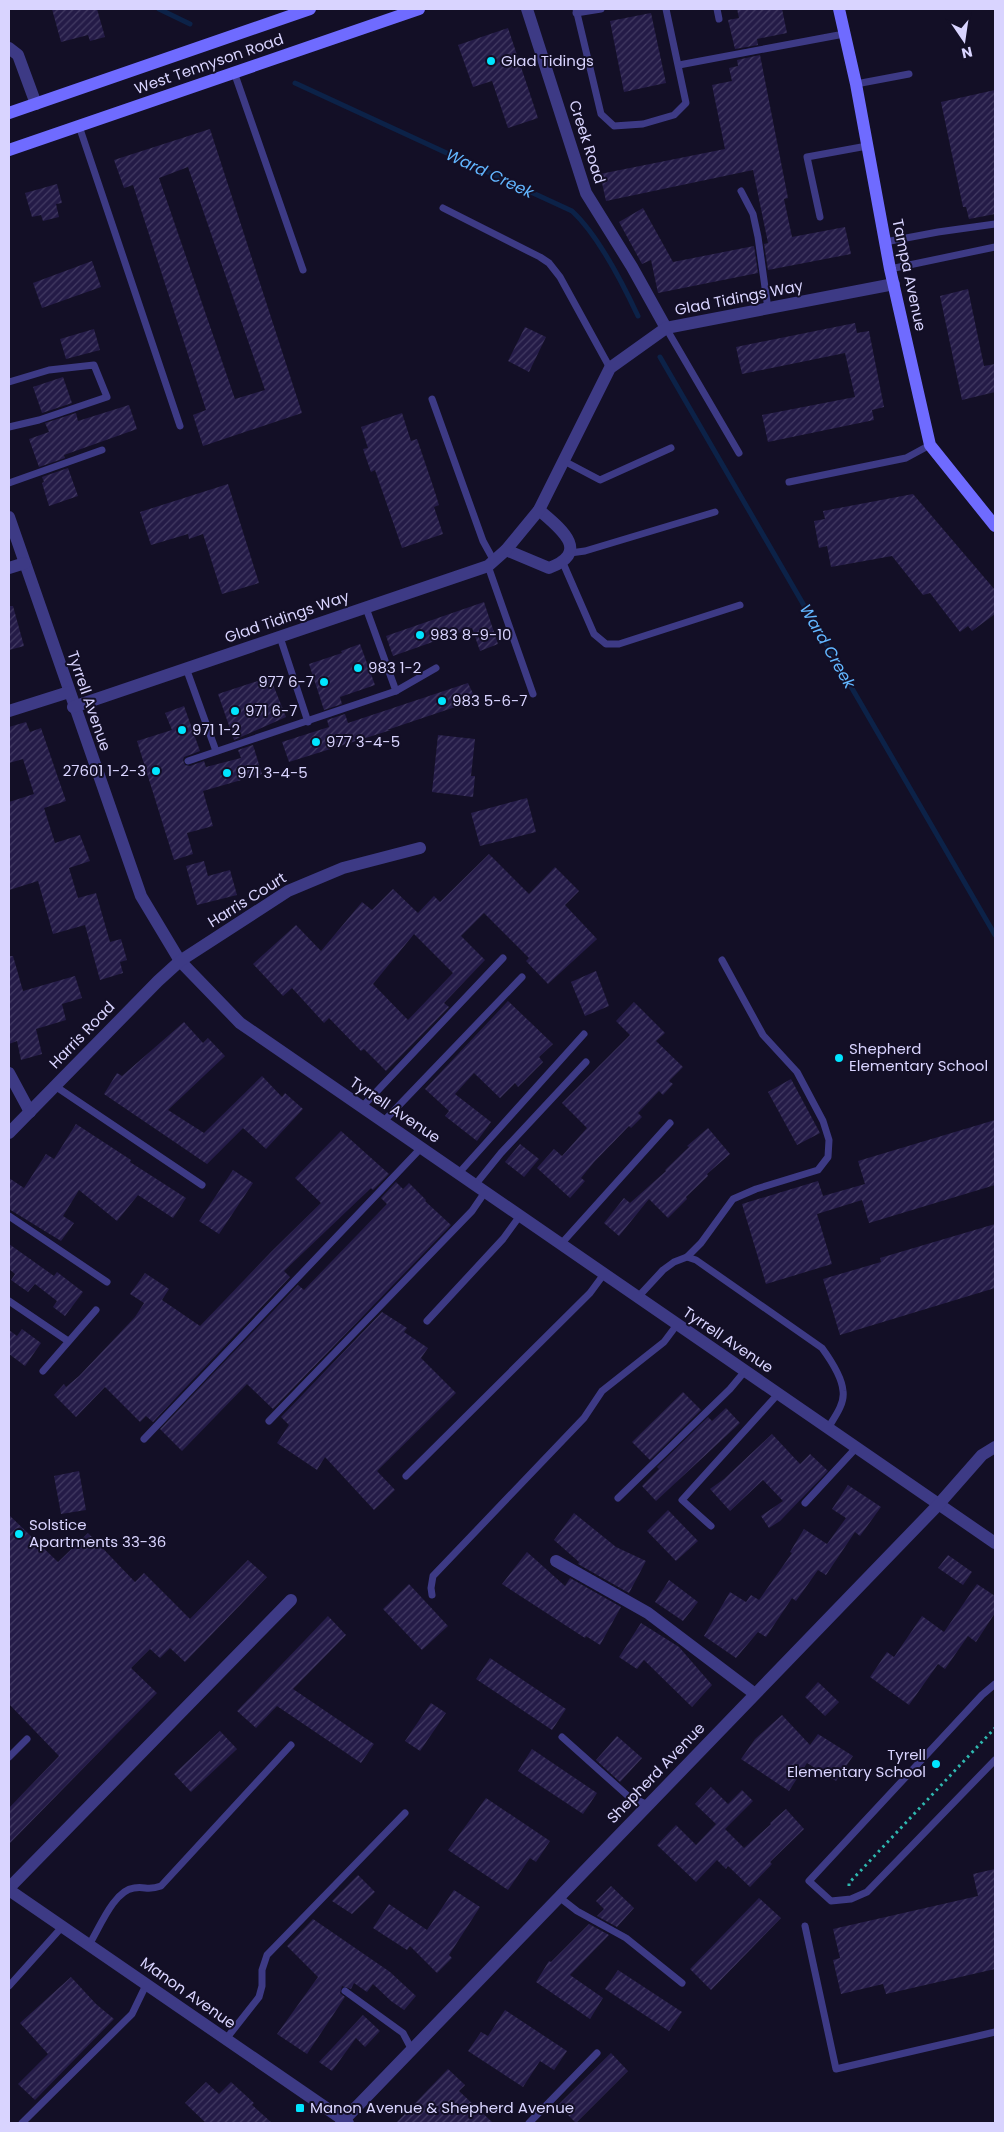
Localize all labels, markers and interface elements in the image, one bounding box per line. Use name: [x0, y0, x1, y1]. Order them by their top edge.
north arrow: [939, 15, 989, 65]
street label: West Tennyson Road: [132, 28, 286, 99]
text: N: [960, 42, 974, 64]
place label: Glad Tidings: [501, 50, 594, 71]
marker: Glad Tidings: [485, 55, 497, 67]
street label: Creek Road: [564, 97, 611, 186]
water label: Ward Creek: [442, 143, 538, 204]
street label: Tampa Avenue: [887, 217, 932, 333]
street label: Glad Tidings Way: [673, 275, 805, 320]
street label: Glad Tidings Way: [222, 585, 352, 648]
water label: Ward Creek: [794, 600, 862, 694]
place label: 983 8-9-10: [430, 624, 511, 645]
marker: 983 8-9-10: [414, 629, 426, 641]
street label: Tyrrell Avenue: [62, 648, 116, 754]
place label: 983 1-2: [368, 657, 421, 678]
marker: 983 1-2: [352, 662, 364, 674]
place label: 977 6-7: [258, 671, 314, 692]
marker: 977 6-7: [318, 676, 330, 688]
place label: 983 5-6-7: [452, 690, 527, 711]
marker: 983 5-6-7: [436, 695, 448, 707]
place label: 971 6-7: [245, 700, 297, 721]
marker: 971 6-7: [229, 705, 241, 717]
place label: 971 1-2: [192, 719, 240, 740]
marker: 971 1-2: [176, 724, 188, 736]
place label: 977 3-4-5: [326, 731, 400, 752]
marker: 977 3-4-5: [310, 736, 322, 748]
place label: 27601 1-2-3: [63, 760, 146, 781]
place label: 971 3-4-5: [237, 762, 308, 783]
marker: 27601 1-2-3: [150, 765, 162, 777]
marker: 971 3-4-5: [221, 767, 233, 779]
street label: Harris Court: [203, 867, 290, 932]
street label: Harris Road: [44, 996, 119, 1073]
place label: Shepherd Elementary School: [849, 1038, 988, 1076]
marker: Shepherd Elementary School: [833, 1052, 845, 1064]
street label: Tyrrell Avenue: [346, 1072, 445, 1148]
street label: Tyrrell Avenue: [679, 1302, 778, 1378]
place label: Solstice Apartments 33-36: [29, 1514, 166, 1552]
marker: Solstice Apartments 33-36: [13, 1528, 25, 1540]
street label: Shepherd Avenue: [602, 1718, 709, 1828]
place label: Tyrell Elementary School: [787, 1744, 926, 1782]
marker: Tyrell Elementary School: [930, 1758, 942, 1770]
street label: Manon Avenue: [136, 1952, 240, 2033]
place label: Manon Avenue & Shepherd Avenue: [310, 2097, 574, 2118]
marker: Manon Avenue & Shepherd Avenue: [294, 2102, 306, 2114]

